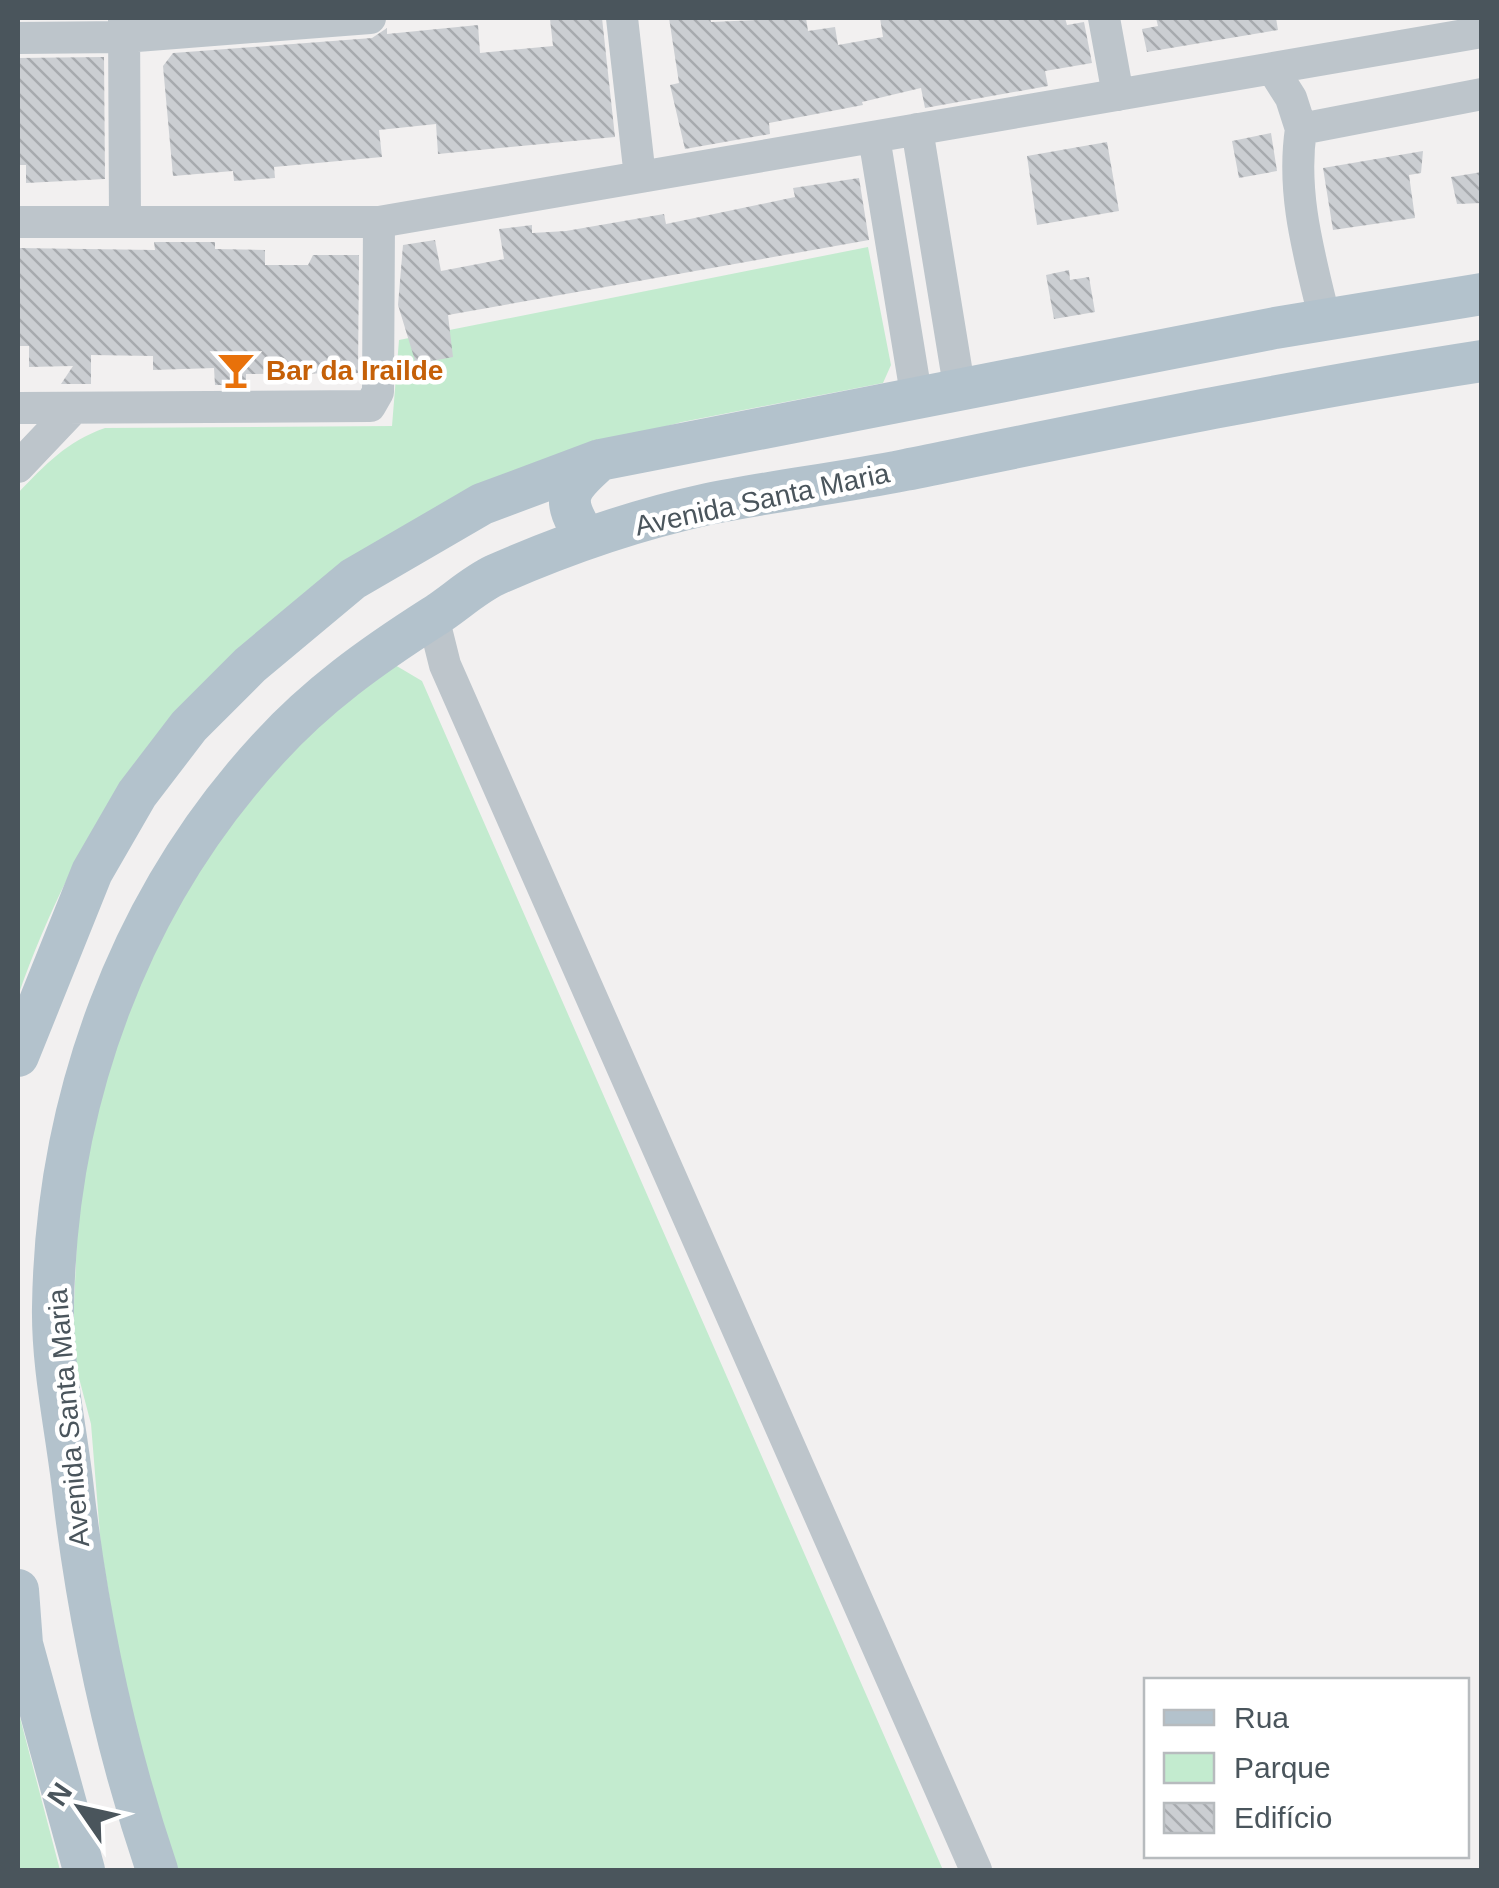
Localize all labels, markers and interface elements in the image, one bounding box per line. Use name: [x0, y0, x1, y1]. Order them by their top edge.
bar icon: Bar da Irailde: [215, 349, 257, 391]
place label: Bar da Irailde: [266, 355, 443, 386]
street label: Avenida Santa Maria: [632, 457, 893, 542]
street label: Avenida Santa Maria: [42, 1287, 95, 1549]
legend: [1144, 1678, 1469, 1858]
text: Rua: [1234, 1701, 1289, 1734]
text: Parque: [1234, 1751, 1331, 1784]
north arrow: [30, 1758, 130, 1858]
text: N: [41, 1777, 78, 1811]
text: Edifício: [1234, 1801, 1332, 1834]

